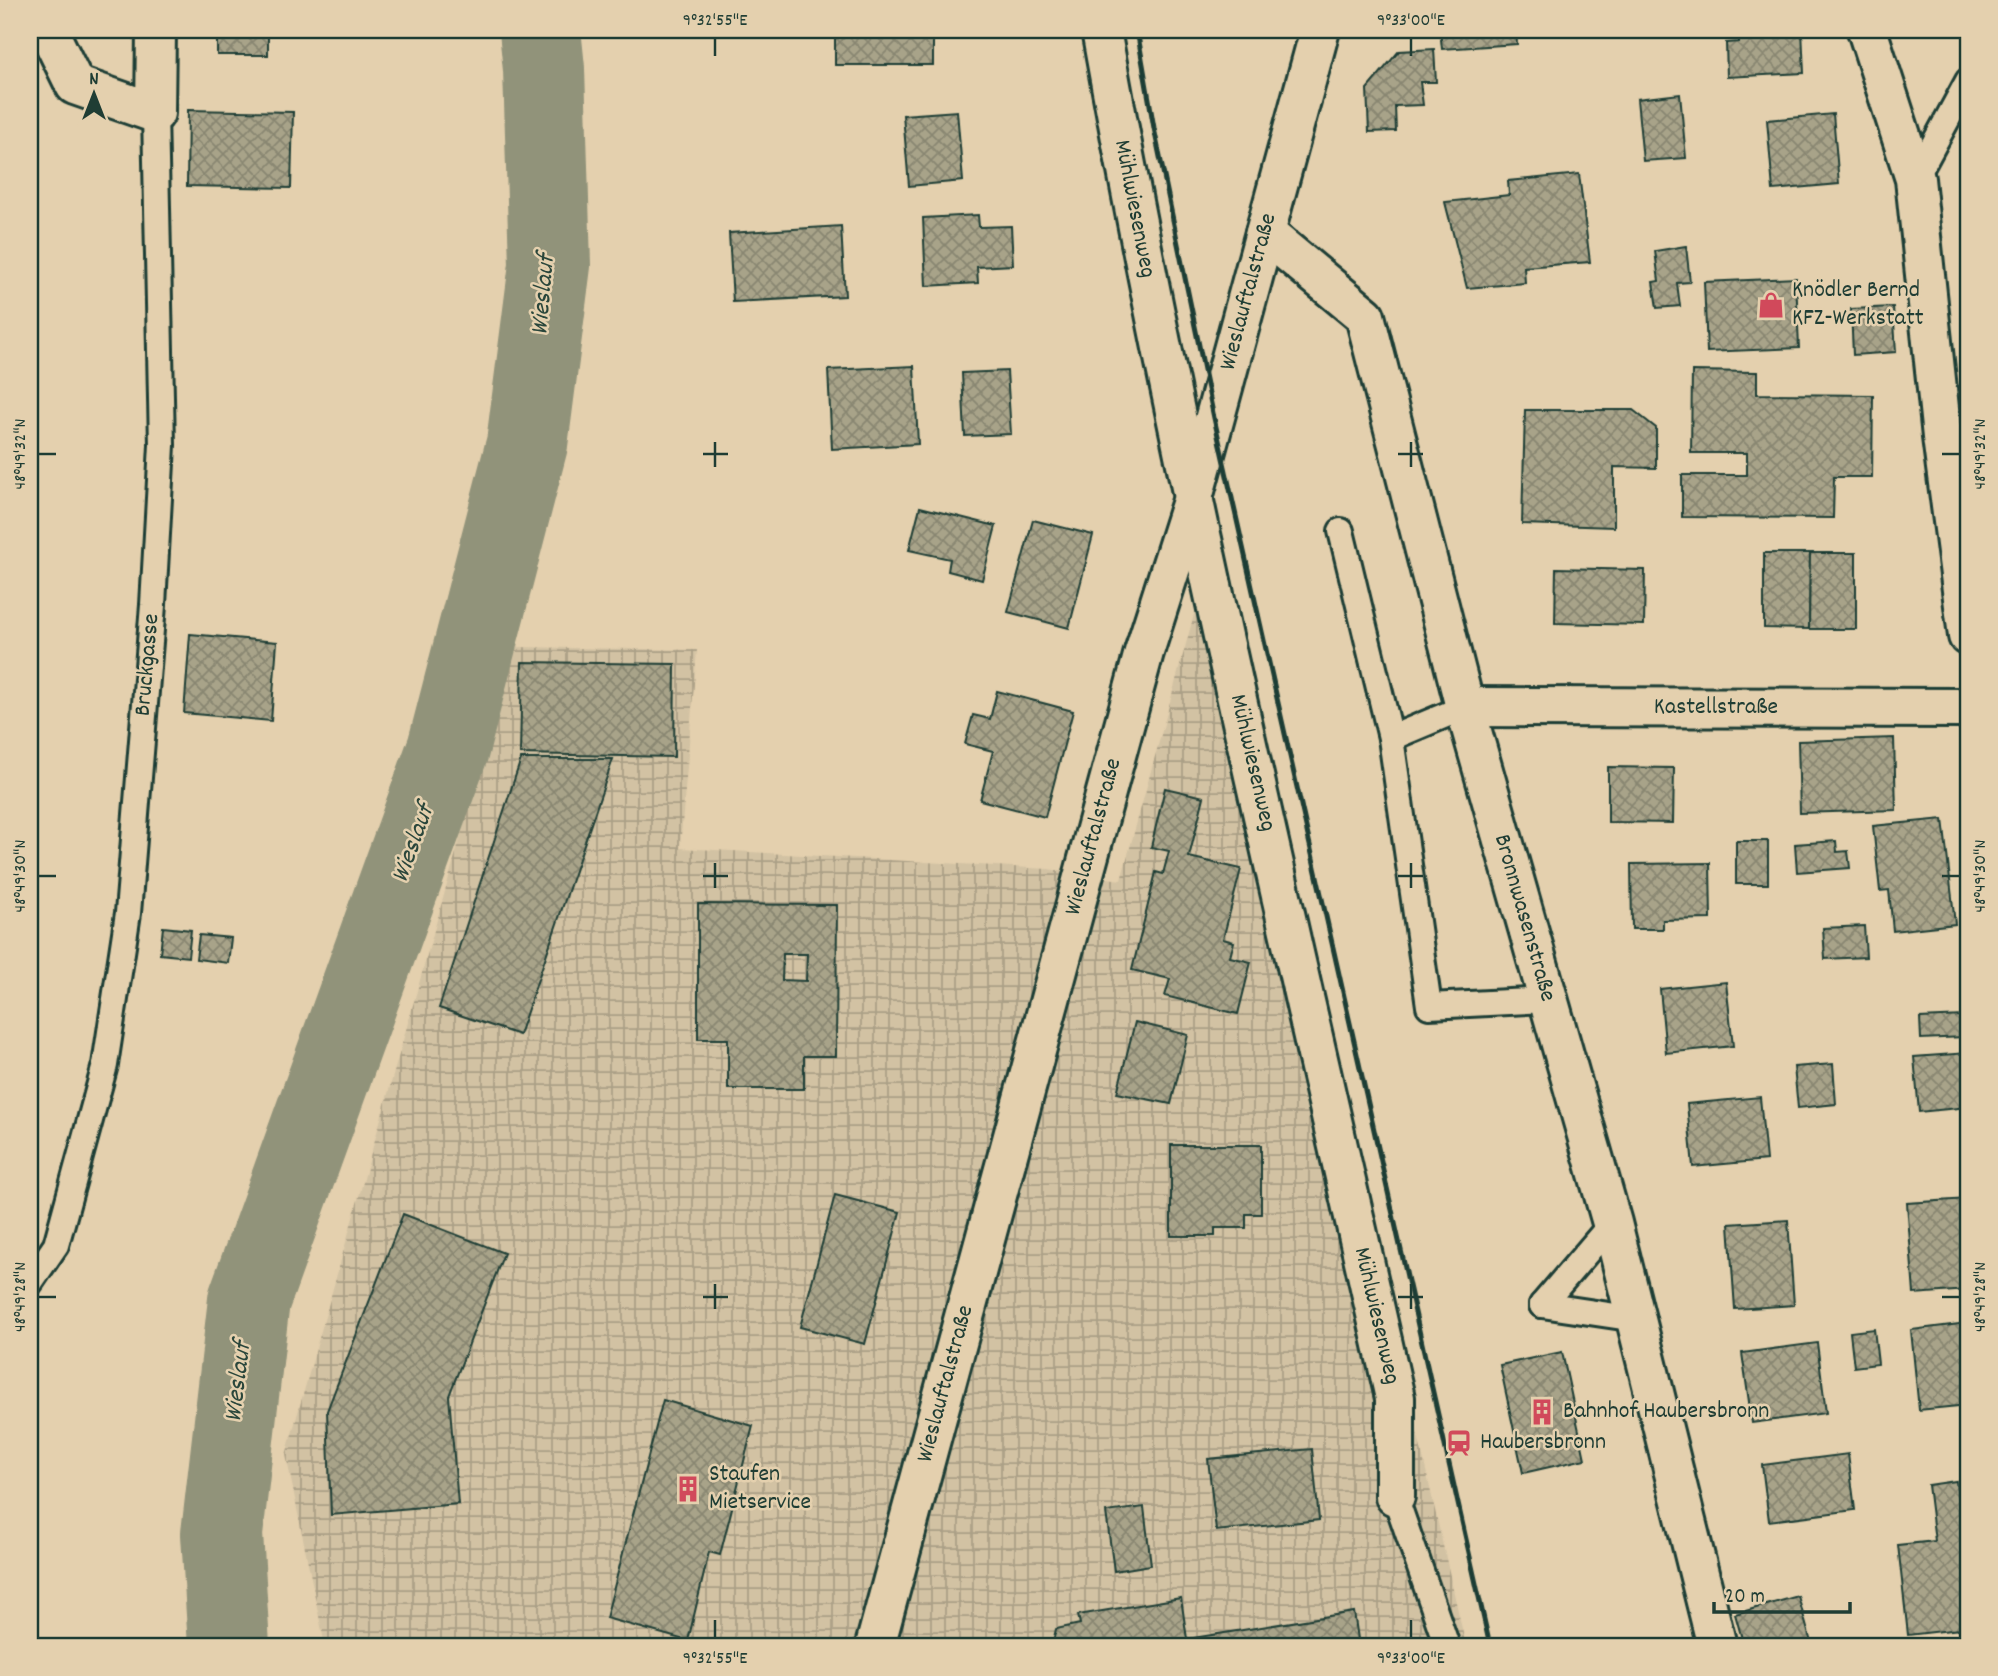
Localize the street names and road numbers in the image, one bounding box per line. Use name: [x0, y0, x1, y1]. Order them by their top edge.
street label: Mühlwiesenweg: [1104, 137, 1164, 281]
street label: Wieslauftalstraße: [1212, 210, 1286, 374]
street label: Bruckgasse: [127, 612, 169, 718]
street label: Mühlwiesenweg: [1220, 691, 1284, 835]
street label: Kastellstraße: [1654, 691, 1778, 725]
street label: Wieslauftalstraße: [1057, 755, 1131, 919]
street label: Bronnwasenstraße: [1484, 830, 1564, 1006]
street label: Mühlwiesenweg: [1344, 1244, 1408, 1388]
street label: Wieslauftalstraße: [909, 1302, 983, 1466]

